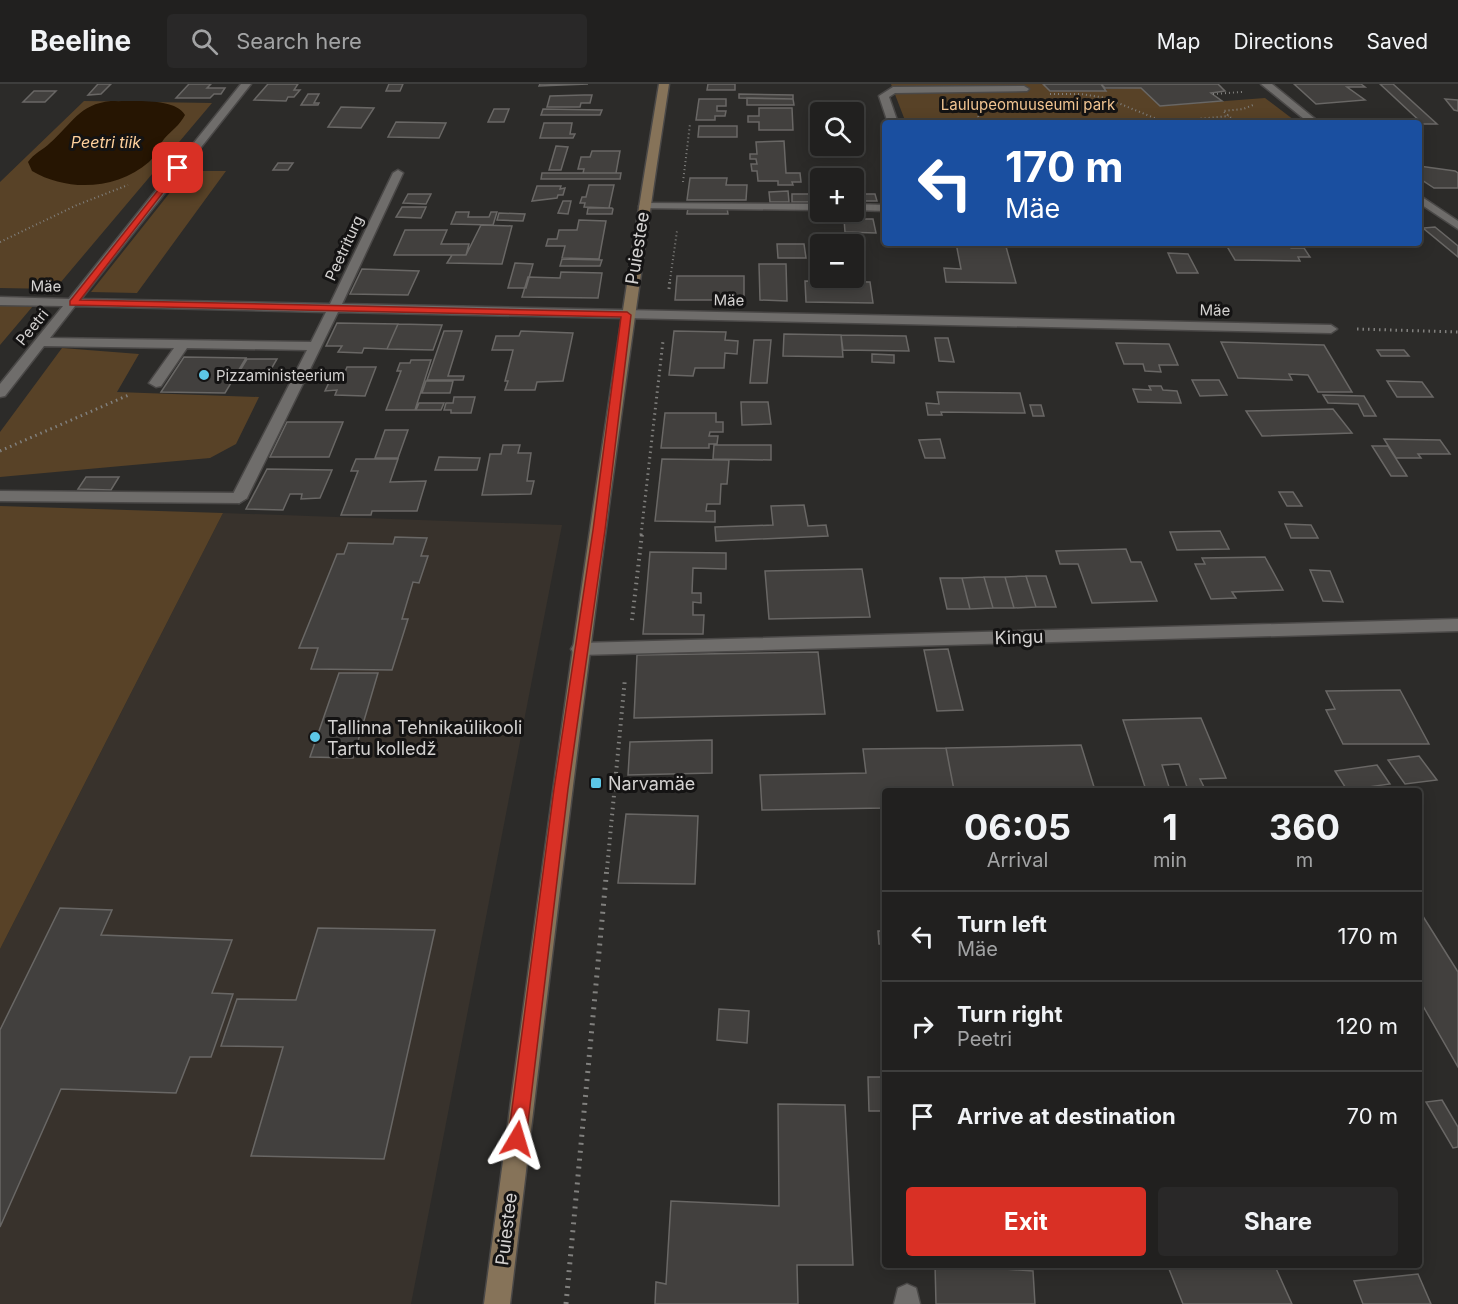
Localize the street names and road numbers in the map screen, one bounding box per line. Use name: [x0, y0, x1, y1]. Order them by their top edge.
street label: Puiestee: [621, 210, 653, 286]
street label: Peetriturg: [321, 212, 367, 284]
street label: Mäe: [30, 276, 62, 296]
street label: Mäe: [713, 290, 745, 310]
street label: Mäe: [1199, 300, 1231, 320]
street label: Peetri: [12, 305, 52, 349]
street label: Kingu: [994, 626, 1044, 648]
street label: Puiestee: [491, 1191, 521, 1267]

